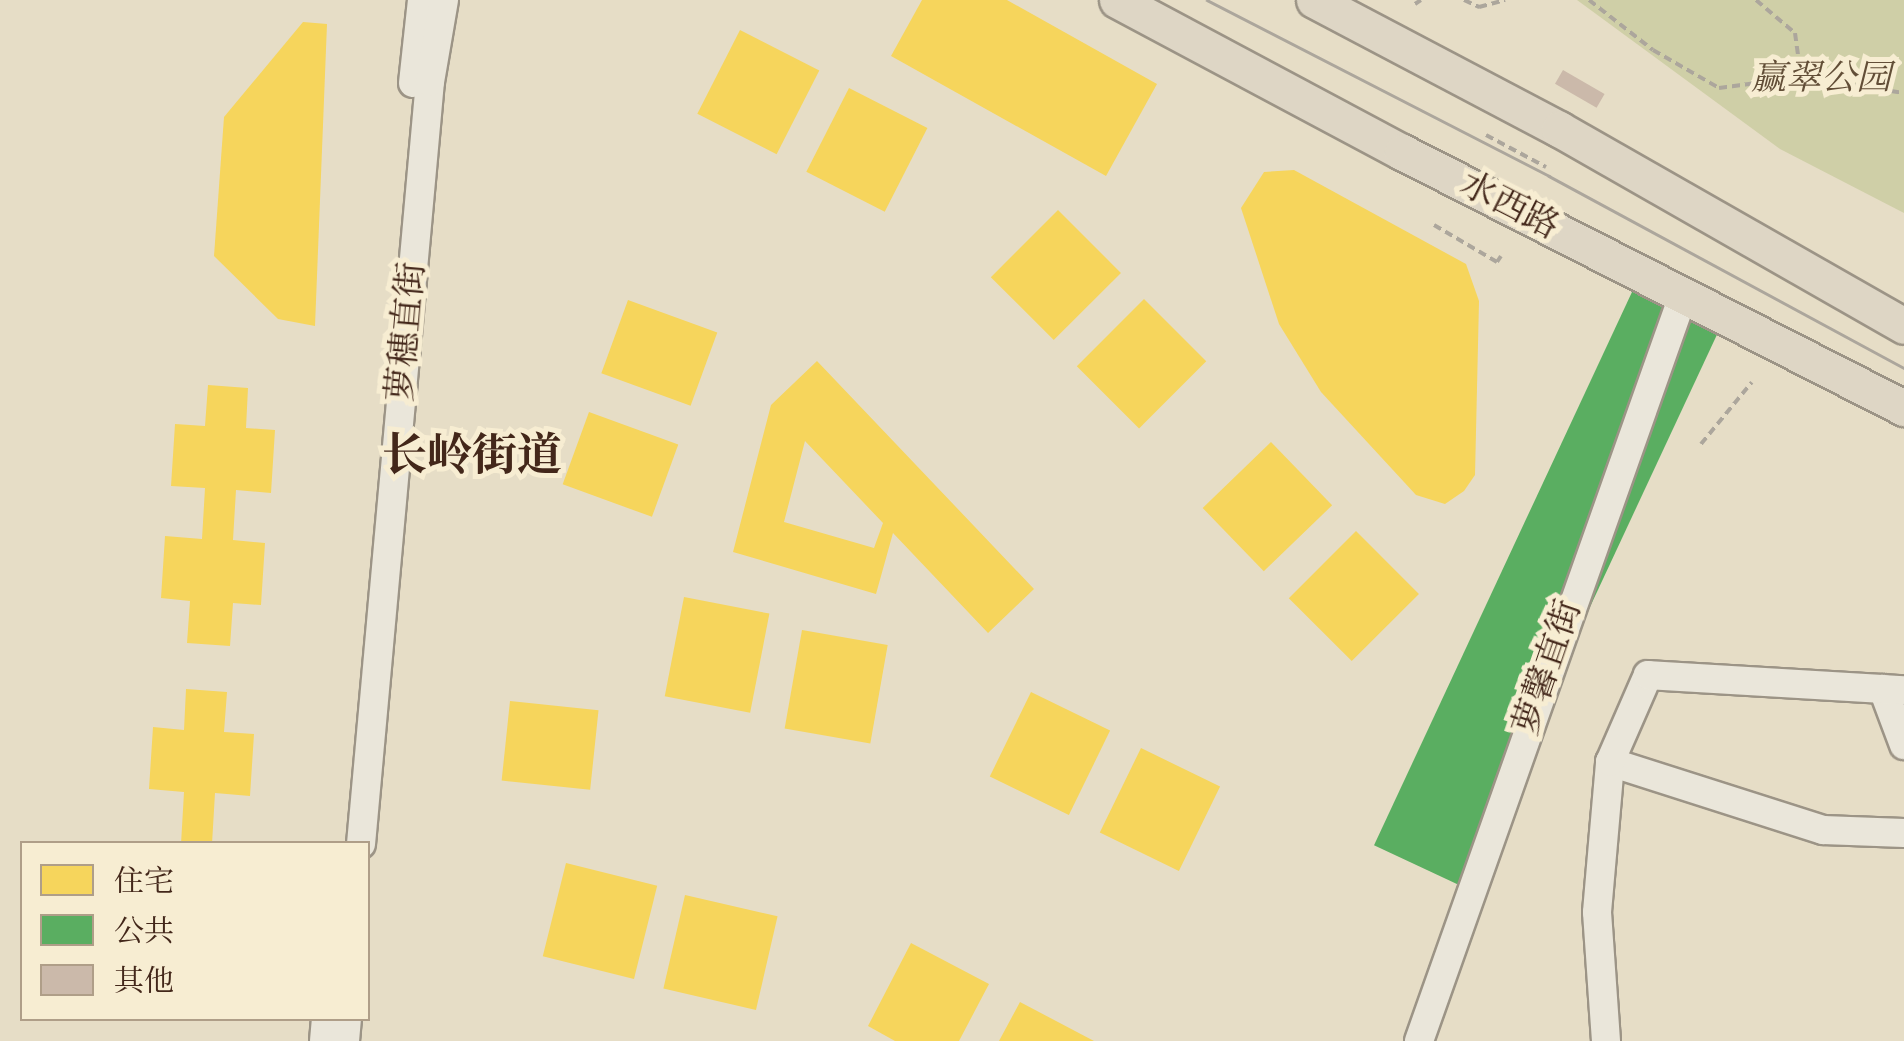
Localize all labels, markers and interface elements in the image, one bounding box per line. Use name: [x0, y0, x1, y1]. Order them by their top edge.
park label: 赢翠公园: [1751, 59, 1891, 101]
street label: 水西路: [1453, 164, 1565, 250]
street label: 萝穗直街: [381, 260, 435, 404]
district label: 长岭街道: [382, 432, 562, 486]
street label: 萝馨直街: [1506, 595, 1592, 741]
legend: [20, 841, 370, 1021]
text: 住宅: [114, 862, 174, 904]
text: 公共: [114, 912, 174, 954]
text: 其他: [114, 962, 174, 1004]

